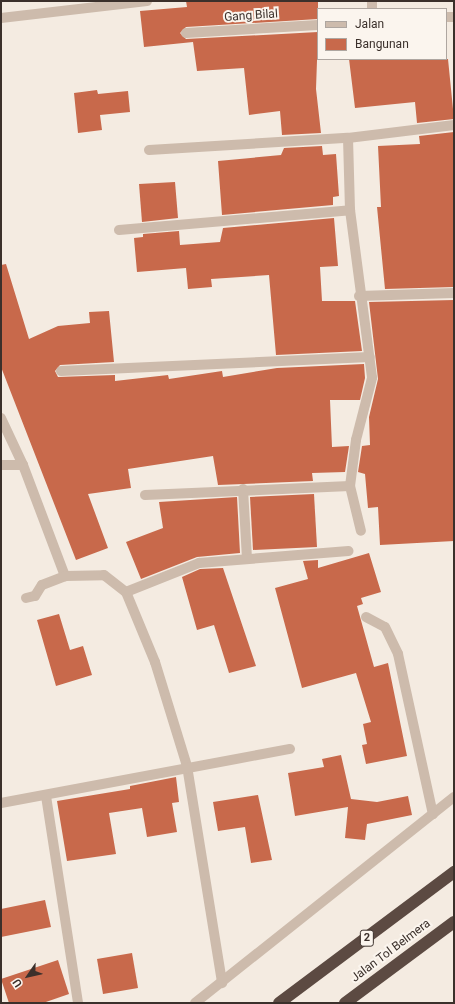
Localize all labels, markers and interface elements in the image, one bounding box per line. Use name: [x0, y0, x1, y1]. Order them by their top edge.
street label: Gang Bilal: [224, 7, 278, 25]
legend: [317, 8, 447, 60]
text: Jalan: [355, 17, 384, 31]
text: Bangunan: [355, 37, 409, 51]
street label: Jalan Tol Belmera: [349, 917, 433, 985]
road number: 2: [359, 929, 375, 947]
north arrow: [8, 956, 48, 996]
text: U: [10, 976, 25, 990]

